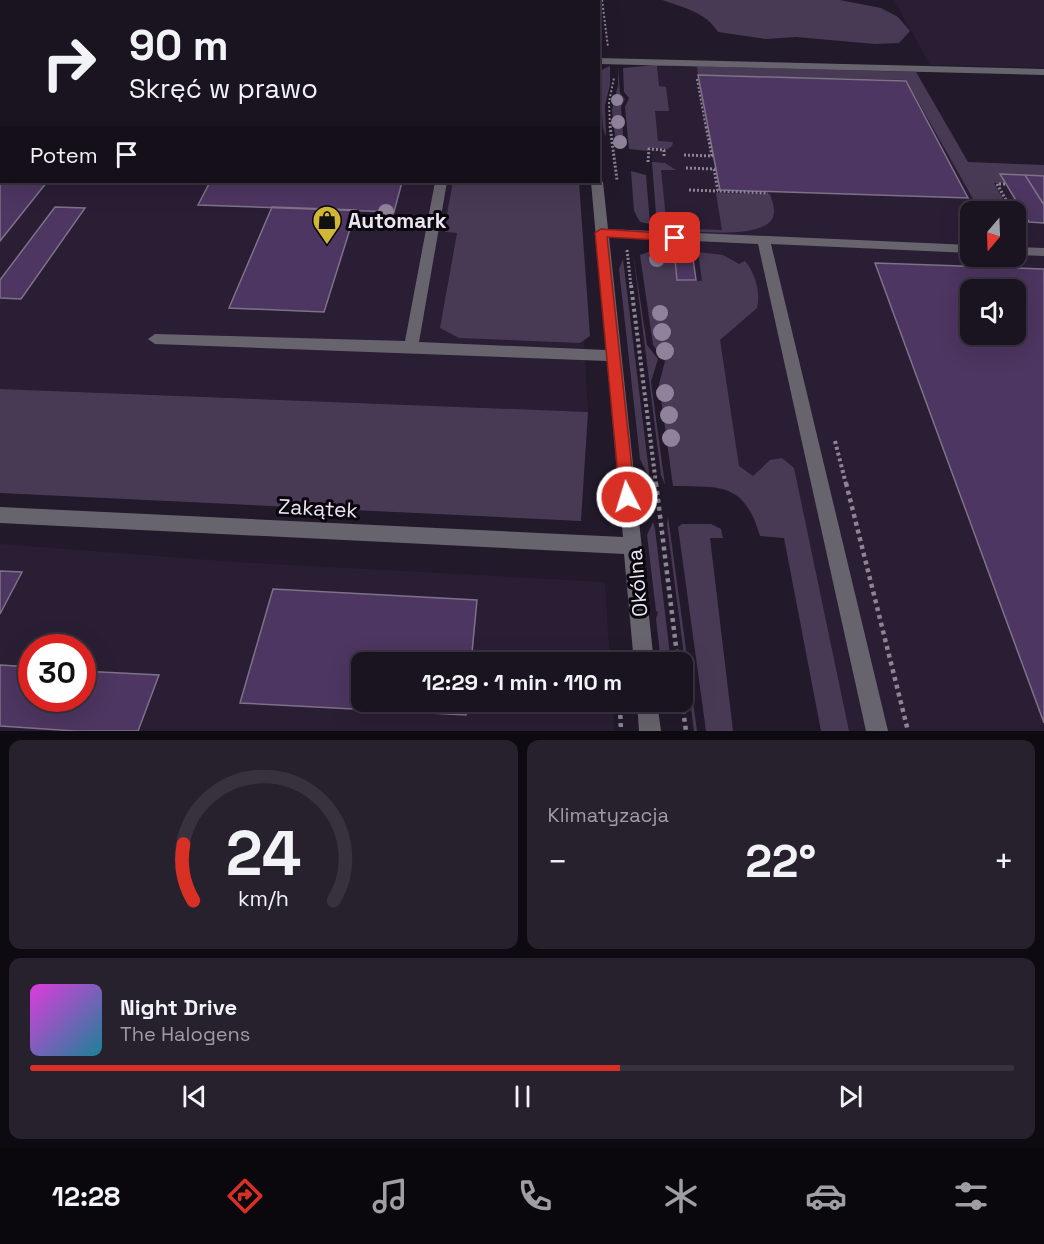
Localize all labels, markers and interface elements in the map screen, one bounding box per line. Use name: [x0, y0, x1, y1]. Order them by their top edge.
text: 90 m: [129, 19, 229, 72]
icon: right: [30, 24, 108, 102]
text: Skręć w prawo: [129, 71, 318, 106]
icon: arrive: [110, 138, 143, 171]
text: Potem: [30, 141, 98, 169]
north arrow: [960, 201, 1026, 267]
map controls: [960, 201, 1026, 345]
shop icon: Automark: [311, 204, 343, 246]
place label: Automark: [348, 207, 447, 234]
pin: [649, 212, 700, 263]
icon: arrive: [658, 221, 691, 254]
button: sound: [960, 279, 1026, 345]
position arrow: [595, 465, 659, 529]
street label: Zakątek: [278, 492, 358, 524]
street label: Okólna: [621, 548, 653, 618]
speed limit sign: 30: [18, 634, 96, 712]
text: 12:29 · 1 min · 110 m: [422, 668, 622, 696]
text: Klimatyzacja: [548, 802, 669, 828]
text: 24: [225, 814, 301, 893]
text: 22°: [745, 833, 816, 890]
text: −: [548, 841, 568, 883]
text: +: [994, 841, 1014, 883]
text: km/h: [238, 886, 289, 913]
text: Night Drive: [120, 993, 237, 1021]
text: The Halogens: [120, 1021, 250, 1047]
icon: previous: [178, 1080, 211, 1113]
icon: pause: [506, 1080, 539, 1113]
icon: next: [834, 1080, 867, 1113]
icon: directions: [224, 1175, 266, 1217]
icon: music: [369, 1175, 411, 1217]
icon: phone: [514, 1175, 556, 1217]
icon: climate: [660, 1175, 702, 1217]
icon: car: [805, 1175, 847, 1217]
icon: filters: [950, 1175, 992, 1217]
text: 12:28: [52, 1179, 120, 1214]

